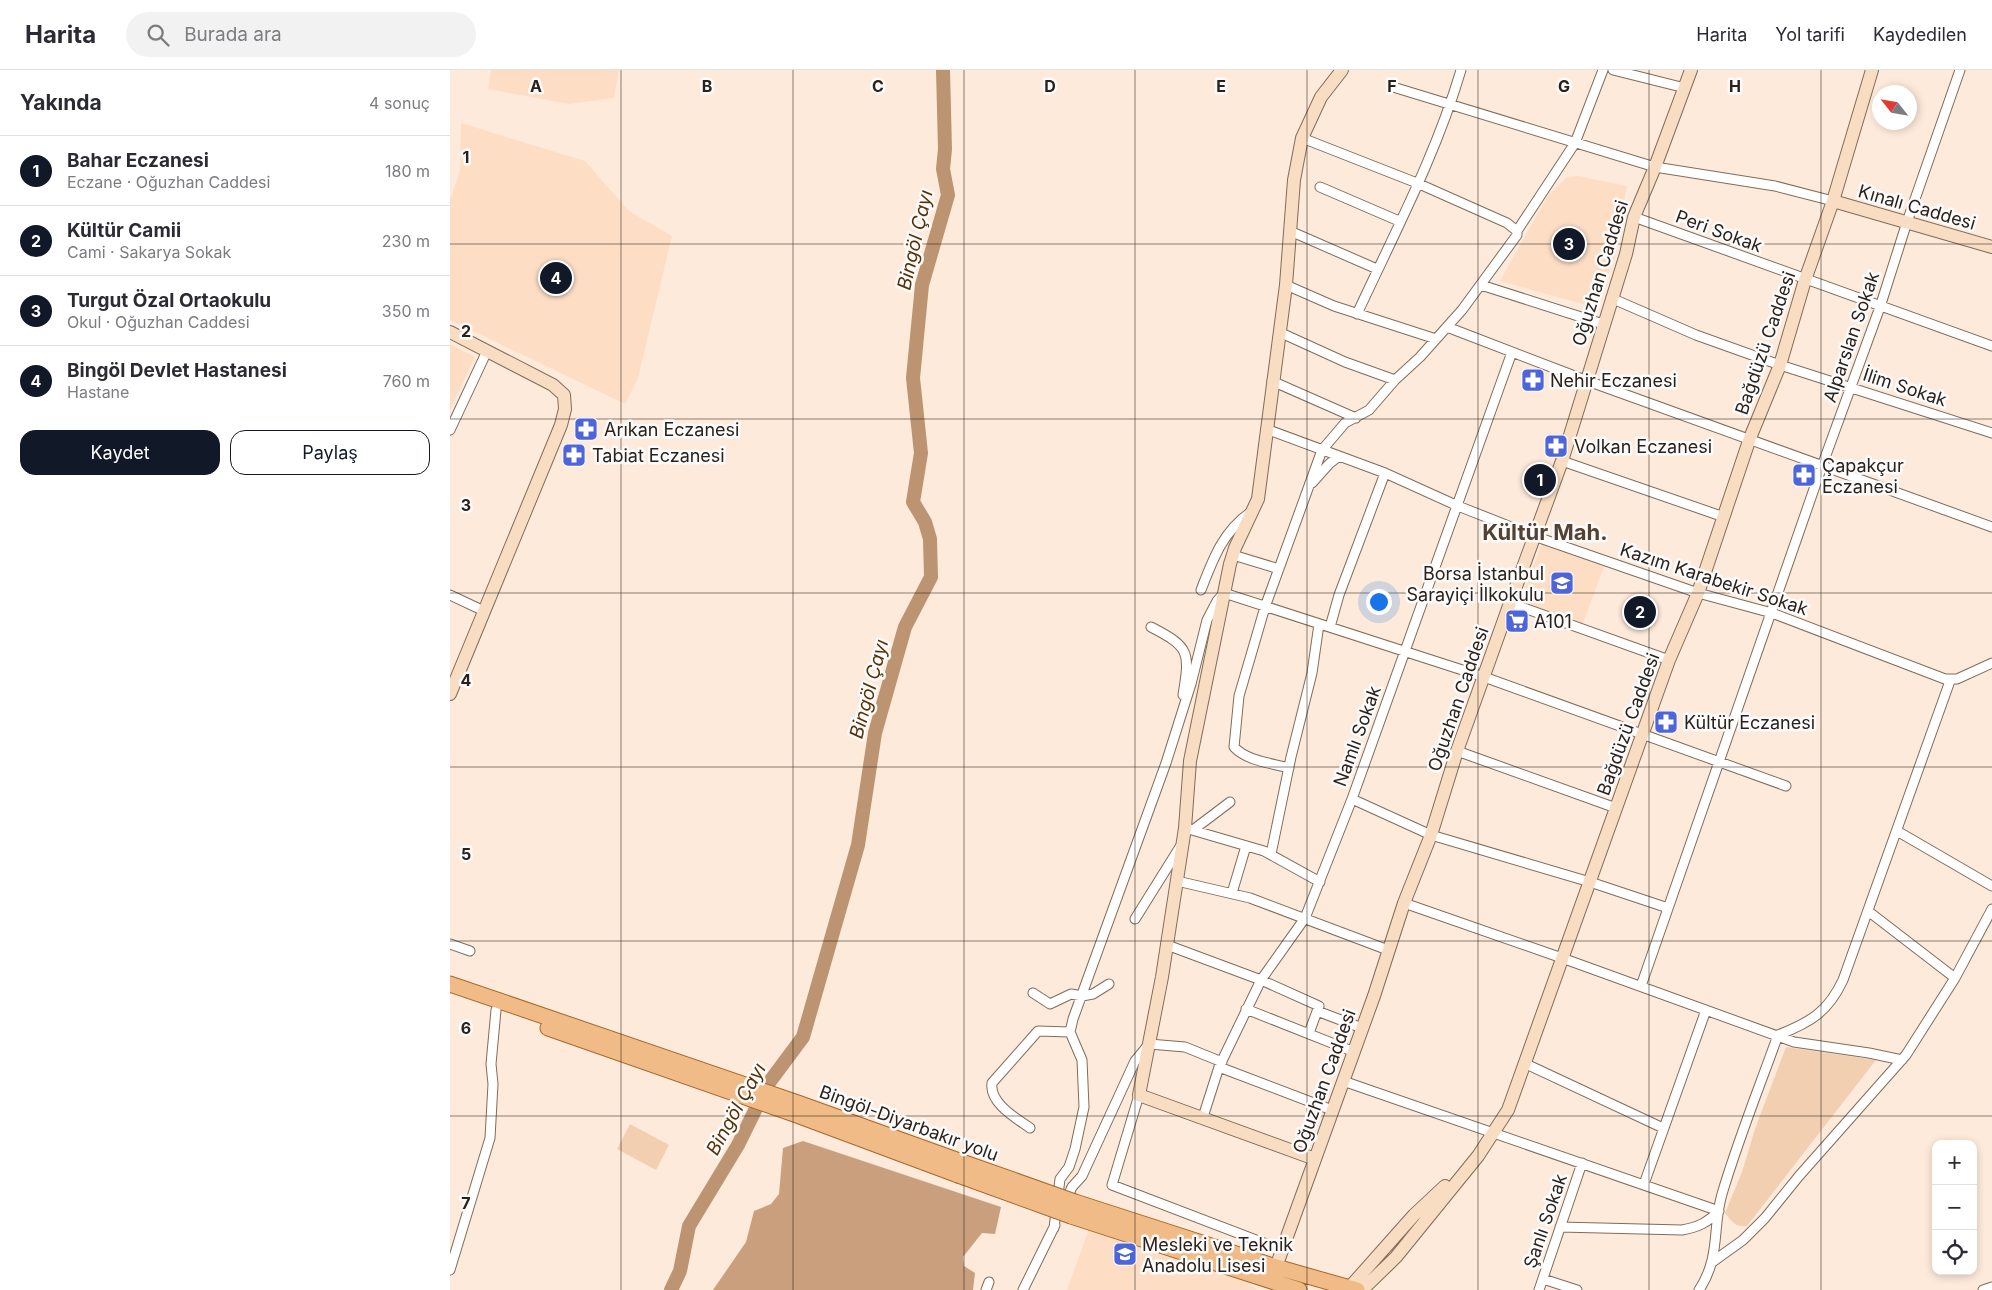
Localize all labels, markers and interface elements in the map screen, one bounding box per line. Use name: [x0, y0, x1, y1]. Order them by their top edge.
search box: [126, 12, 476, 57]
text: Harita: [25, 20, 96, 49]
icon: search: [144, 21, 172, 49]
text: Burada ara: [184, 23, 282, 46]
text: Harita: [1696, 24, 1747, 45]
text: Yol tarifi: [1775, 24, 1845, 45]
text: Kaydedilen: [1873, 24, 1967, 45]
text: A: [530, 76, 542, 96]
text: B: [702, 76, 712, 96]
text: C: [872, 76, 884, 96]
text: D: [1044, 76, 1056, 96]
text: E: [1216, 76, 1226, 96]
text: F: [1387, 76, 1397, 96]
text: G: [1558, 76, 1570, 96]
text: H: [1729, 76, 1741, 96]
north arrow: [1872, 85, 1917, 130]
text: Yakında: [20, 90, 102, 115]
text: 4 sonuç: [369, 93, 430, 113]
text: 1: [463, 147, 469, 167]
text: Bahar Eczanesi: [67, 149, 209, 172]
text: 1: [33, 161, 39, 181]
text: 180 m: [385, 161, 430, 181]
text: Eczane · Oğuzhan Caddesi: [67, 172, 270, 192]
street label: Kınalı Caddesi: [1856, 180, 1978, 234]
water label: Bingöl Çayı: [892, 188, 938, 292]
street label: Oğuzhan Caddesi: [1568, 197, 1632, 349]
street label: Peri Sokak: [1673, 206, 1765, 256]
text: Kültür Camii: [67, 219, 181, 242]
pin: 3: [1553, 225, 1585, 263]
text: 2: [31, 231, 41, 251]
text: 230 m: [382, 231, 430, 251]
text: Cami · Sakarya Sokak: [67, 242, 231, 262]
pin: 4: [540, 259, 572, 297]
street label: Bağdüzü Caddesi: [1731, 269, 1799, 417]
street label: Alparslan Sokak: [1819, 269, 1883, 405]
text: Turgut Özal Ortaokulu: [67, 289, 271, 312]
text: 3: [31, 301, 41, 321]
text: 350 m: [382, 301, 430, 321]
text: Okul · Oğuzhan Caddesi: [67, 312, 250, 332]
text: 2: [461, 321, 471, 341]
text: Bingöl Devlet Hastanesi: [67, 359, 287, 382]
street label: İlim Sokak: [1861, 363, 1950, 410]
pharmacy icon: Nehir Eczanesi: [1520, 367, 1546, 393]
place label: Nehir Eczanesi: [1550, 370, 1677, 391]
text: 4: [31, 371, 41, 391]
text: 760 m: [383, 371, 430, 391]
text: Hastane: [67, 382, 129, 402]
pharmacy icon: Arıkan Eczanesi: [573, 416, 599, 442]
place label: Arıkan Eczanesi: [604, 419, 739, 440]
button: Kaydet: [20, 430, 220, 475]
button: Paylaş: [230, 430, 430, 475]
pharmacy icon: Volkan Eczanesi: [1543, 433, 1569, 459]
place label: Volkan Eczanesi: [1574, 436, 1712, 457]
pharmacy icon: Tabiat Eczanesi: [561, 442, 587, 468]
place label: Tabiat Eczanesi: [592, 445, 725, 466]
place label: Çapakçur Eczanesi: [1822, 455, 1904, 497]
pin: 1: [1524, 461, 1556, 499]
pharmacy icon: Çapakçur Eczanesi: [1791, 462, 1817, 488]
text: 3: [461, 495, 471, 515]
district label: Kültür Mah.: [1482, 519, 1608, 545]
street label: Kazım Karabekir Sokak: [1617, 539, 1811, 619]
place label: Borsa İstanbul Sarayiçi İlkokulu: [1407, 562, 1544, 605]
school or university icon: Borsa İstanbul Sarayiçi İlkokulu: [1549, 570, 1575, 596]
your location: [1366, 589, 1392, 615]
pin: 2: [1624, 593, 1656, 631]
supermarket icon: A101: [1504, 608, 1530, 634]
place label: A101: [1534, 611, 1572, 632]
street label: Oğuzhan Caddesi: [1423, 624, 1493, 774]
water label: Bingöl Çayı: [845, 637, 893, 741]
street label: Bağdüzü Caddesi: [1593, 650, 1663, 798]
text: 4: [461, 670, 472, 690]
street label: Namlı Sokak: [1329, 683, 1385, 789]
pharmacy icon: Kültür Eczanesi: [1653, 709, 1679, 735]
place label: Kültür Eczanesi: [1684, 712, 1815, 733]
text: 5: [461, 844, 471, 864]
street label: Oğuzhan Caddesi: [1288, 1006, 1360, 1156]
text: 6: [461, 1018, 471, 1038]
water label: Bingöl Çayı: [701, 1059, 771, 1159]
street label: Bingöl-Diyarbakır yolu: [817, 1081, 1001, 1165]
map controls: [1932, 1140, 1977, 1275]
button: +: [1932, 1140, 1977, 1185]
street label: Şanlı Sokak: [1519, 1171, 1571, 1271]
button: −: [1932, 1185, 1977, 1230]
text: 7: [461, 1193, 471, 1213]
button: locate: [1932, 1230, 1977, 1275]
place label: Mesleki ve Teknik Anadolu Lisesi: [1142, 1234, 1293, 1276]
school or university icon: Mesleki ve Teknik Anadolu Lisesi: [1112, 1241, 1138, 1267]

